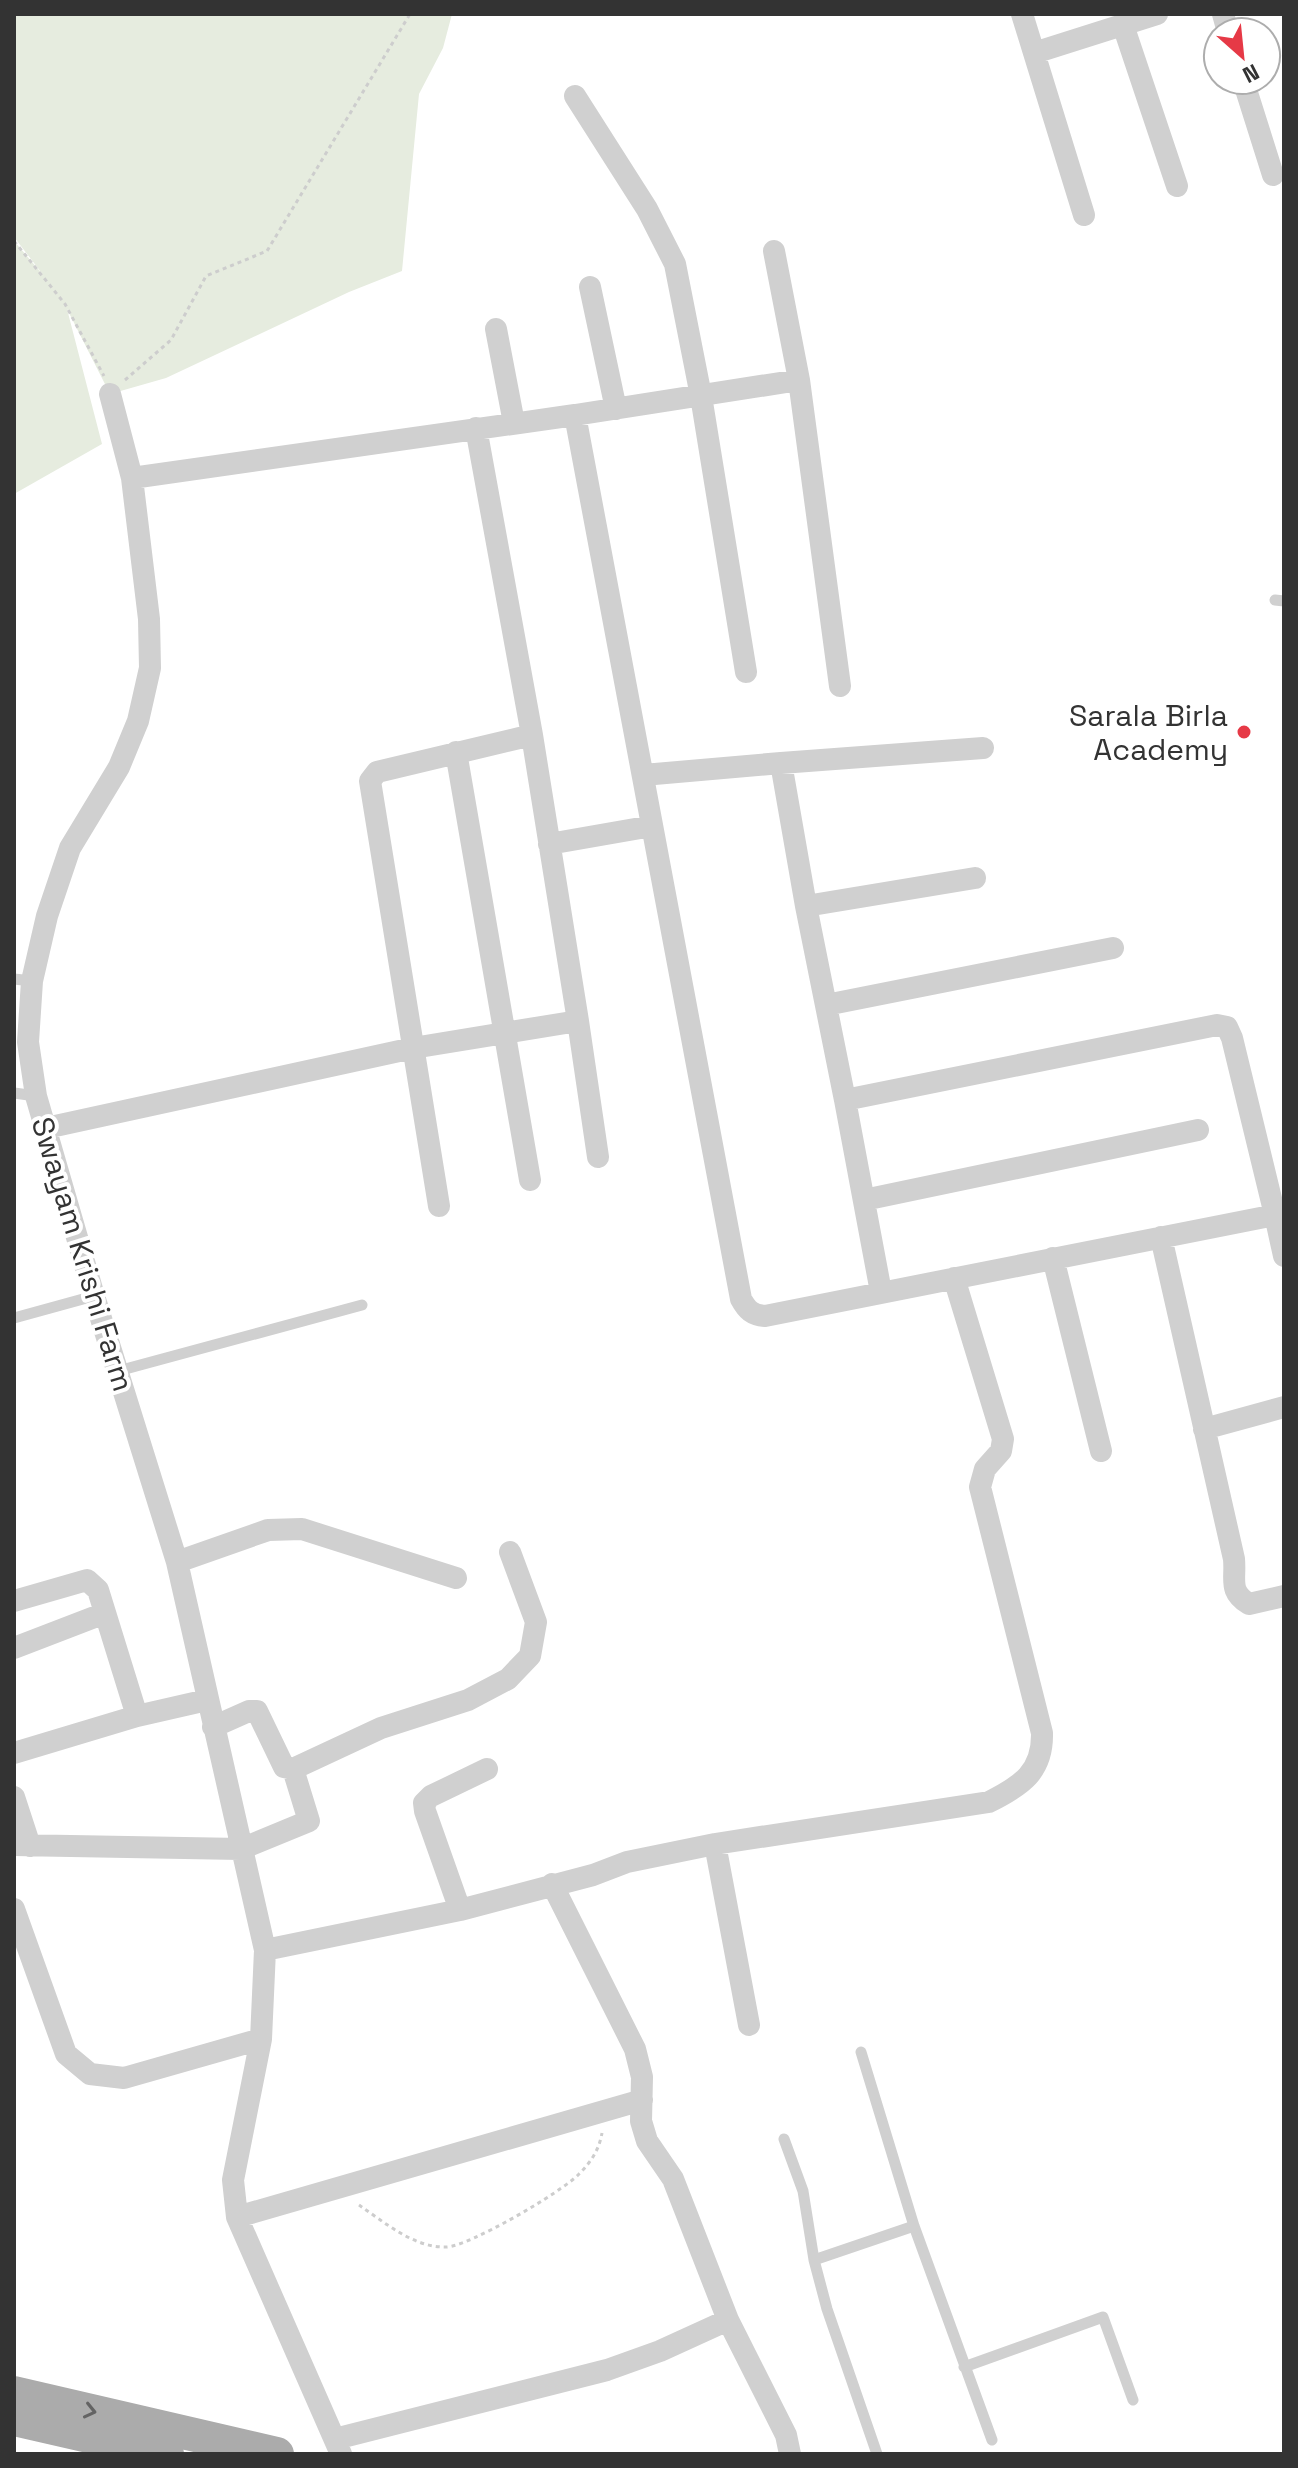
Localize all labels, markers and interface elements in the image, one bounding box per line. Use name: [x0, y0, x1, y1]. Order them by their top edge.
north arrow: [1202, 16, 1282, 96]
text: N: [1238, 58, 1264, 90]
place label: Sarala Birla Academy: [1069, 696, 1228, 769]
marker: Sarala Birla Academy: [1235, 723, 1253, 741]
street label: Swayam Krishi Farm: [23, 1112, 143, 1396]
one-way arrow: [83, 2402, 96, 2419]

